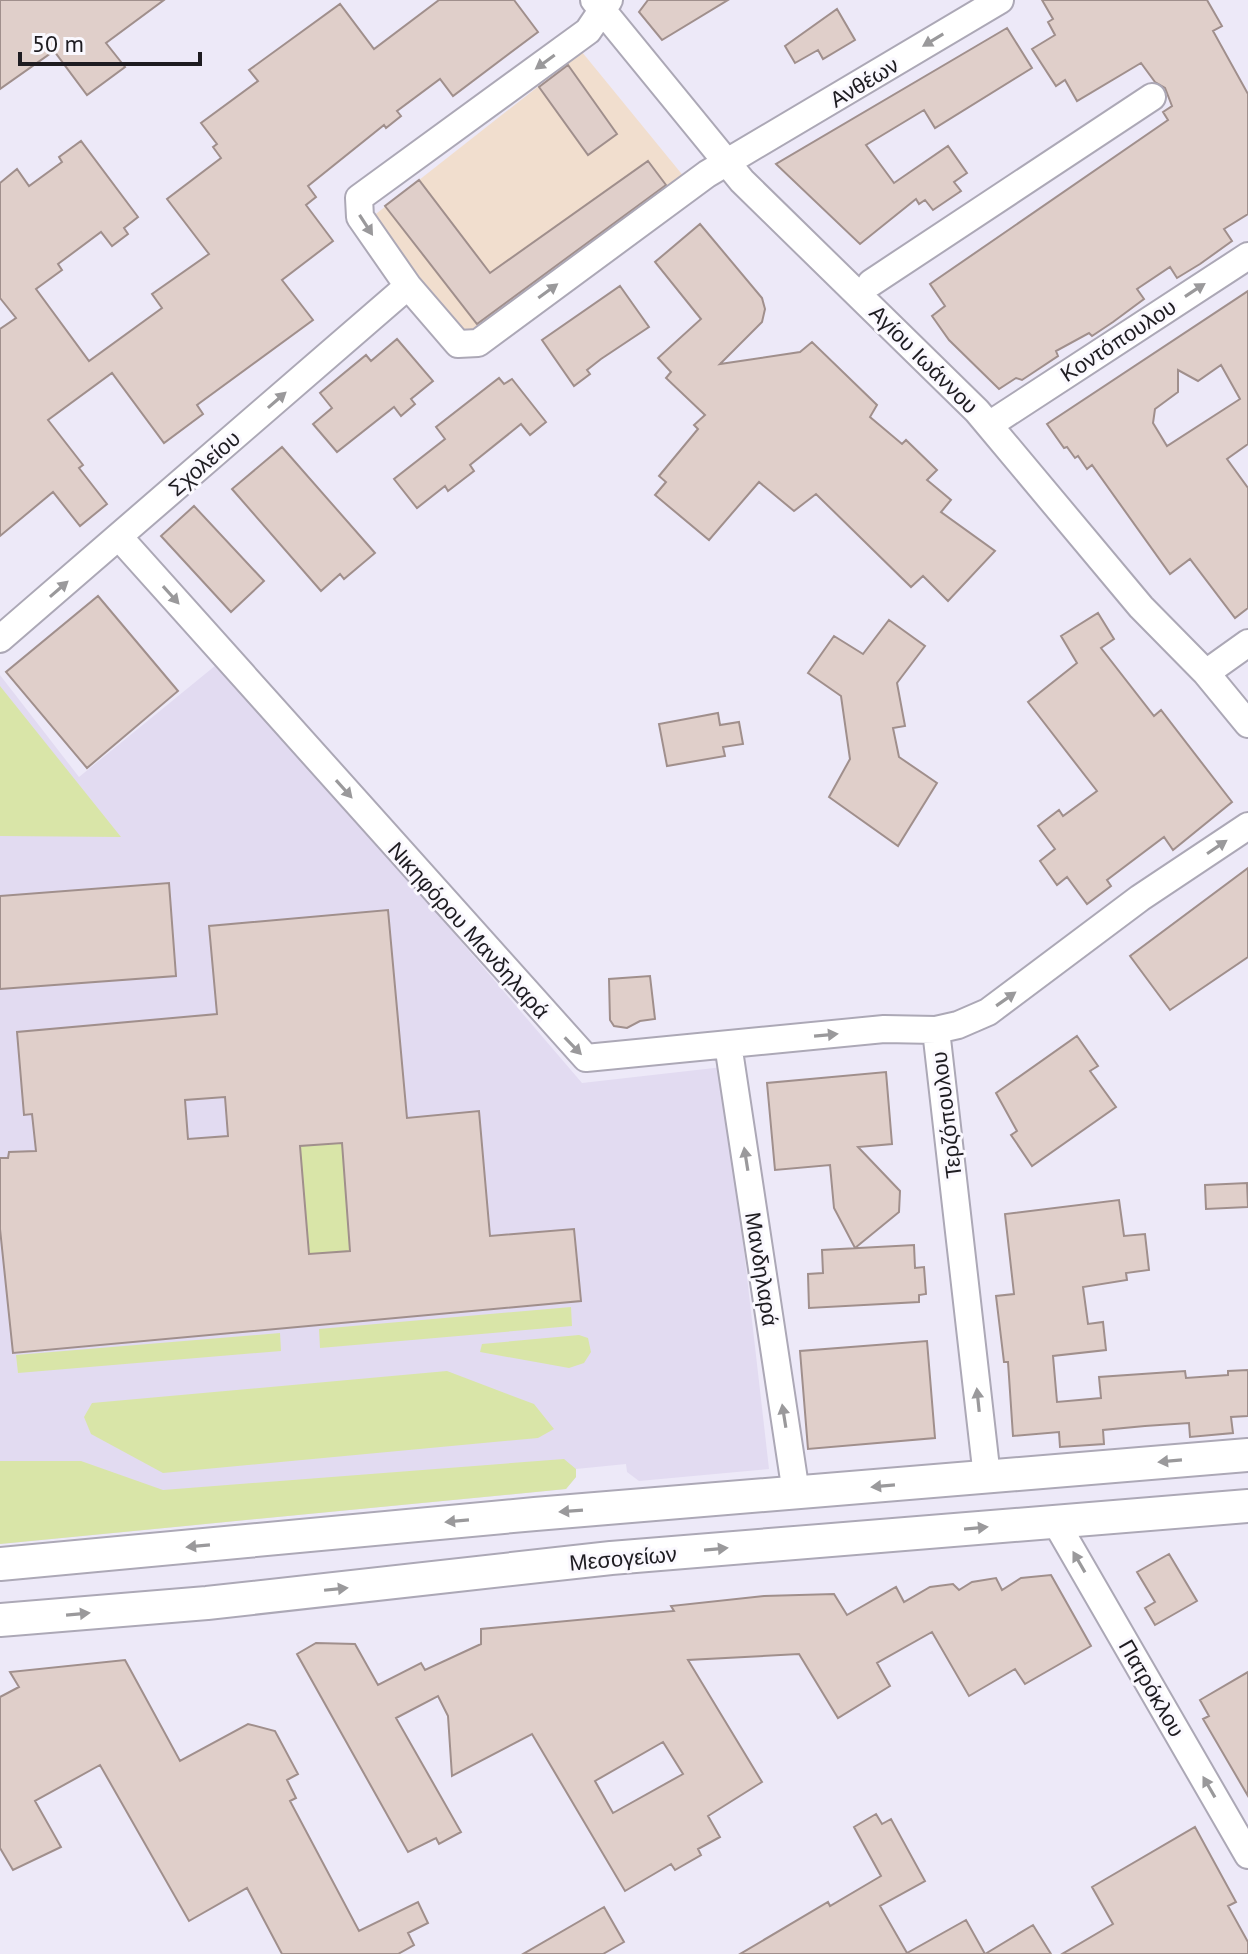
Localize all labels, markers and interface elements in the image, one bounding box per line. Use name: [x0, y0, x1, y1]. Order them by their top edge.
scale bar: [20, 16, 200, 66]
text: 50 m: [32, 28, 84, 59]
one-way arrow: [922, 33, 944, 47]
street label: Ανθέων: [824, 51, 904, 113]
one-way arrow: [534, 54, 556, 70]
one-way arrow: [358, 214, 373, 235]
one-way arrow: [538, 284, 559, 299]
one-way arrow: [1184, 284, 1206, 298]
street label: Κοντόπουλου: [1055, 292, 1181, 388]
street label: Αγίου Ιωάννου: [864, 299, 984, 419]
one-way arrow: [266, 392, 286, 409]
street label: Σχολείου: [162, 424, 246, 502]
one-way arrow: [49, 580, 69, 598]
one-way arrow: [162, 585, 180, 605]
one-way arrow: [334, 780, 352, 799]
street label: Νικηφόρου Μανδηλαρά: [382, 836, 556, 1024]
one-way arrow: [1206, 840, 1228, 855]
one-way arrow: [996, 992, 1017, 1007]
one-way arrow: [814, 1028, 839, 1041]
one-way arrow: [563, 1036, 582, 1055]
street label: Τερζόπουλου: [924, 1050, 968, 1180]
one-way arrow: [739, 1146, 752, 1171]
street label: Μανδηλαρά: [739, 1210, 785, 1328]
one-way arrow: [972, 1387, 985, 1412]
one-way arrow: [777, 1403, 790, 1428]
one-way arrow: [1157, 1455, 1182, 1468]
one-way arrow: [870, 1480, 895, 1493]
one-way arrow: [558, 1505, 583, 1518]
one-way arrow: [444, 1515, 469, 1528]
one-way arrow: [964, 1521, 989, 1534]
one-way arrow: [185, 1539, 210, 1552]
street label: Μεσογείων: [568, 1539, 678, 1577]
one-way arrow: [704, 1543, 729, 1556]
one-way arrow: [1072, 1551, 1086, 1573]
one-way arrow: [324, 1582, 349, 1595]
one-way arrow: [66, 1607, 91, 1620]
street label: Πατρόκλου: [1113, 1634, 1191, 1742]
one-way arrow: [1202, 1776, 1216, 1798]

